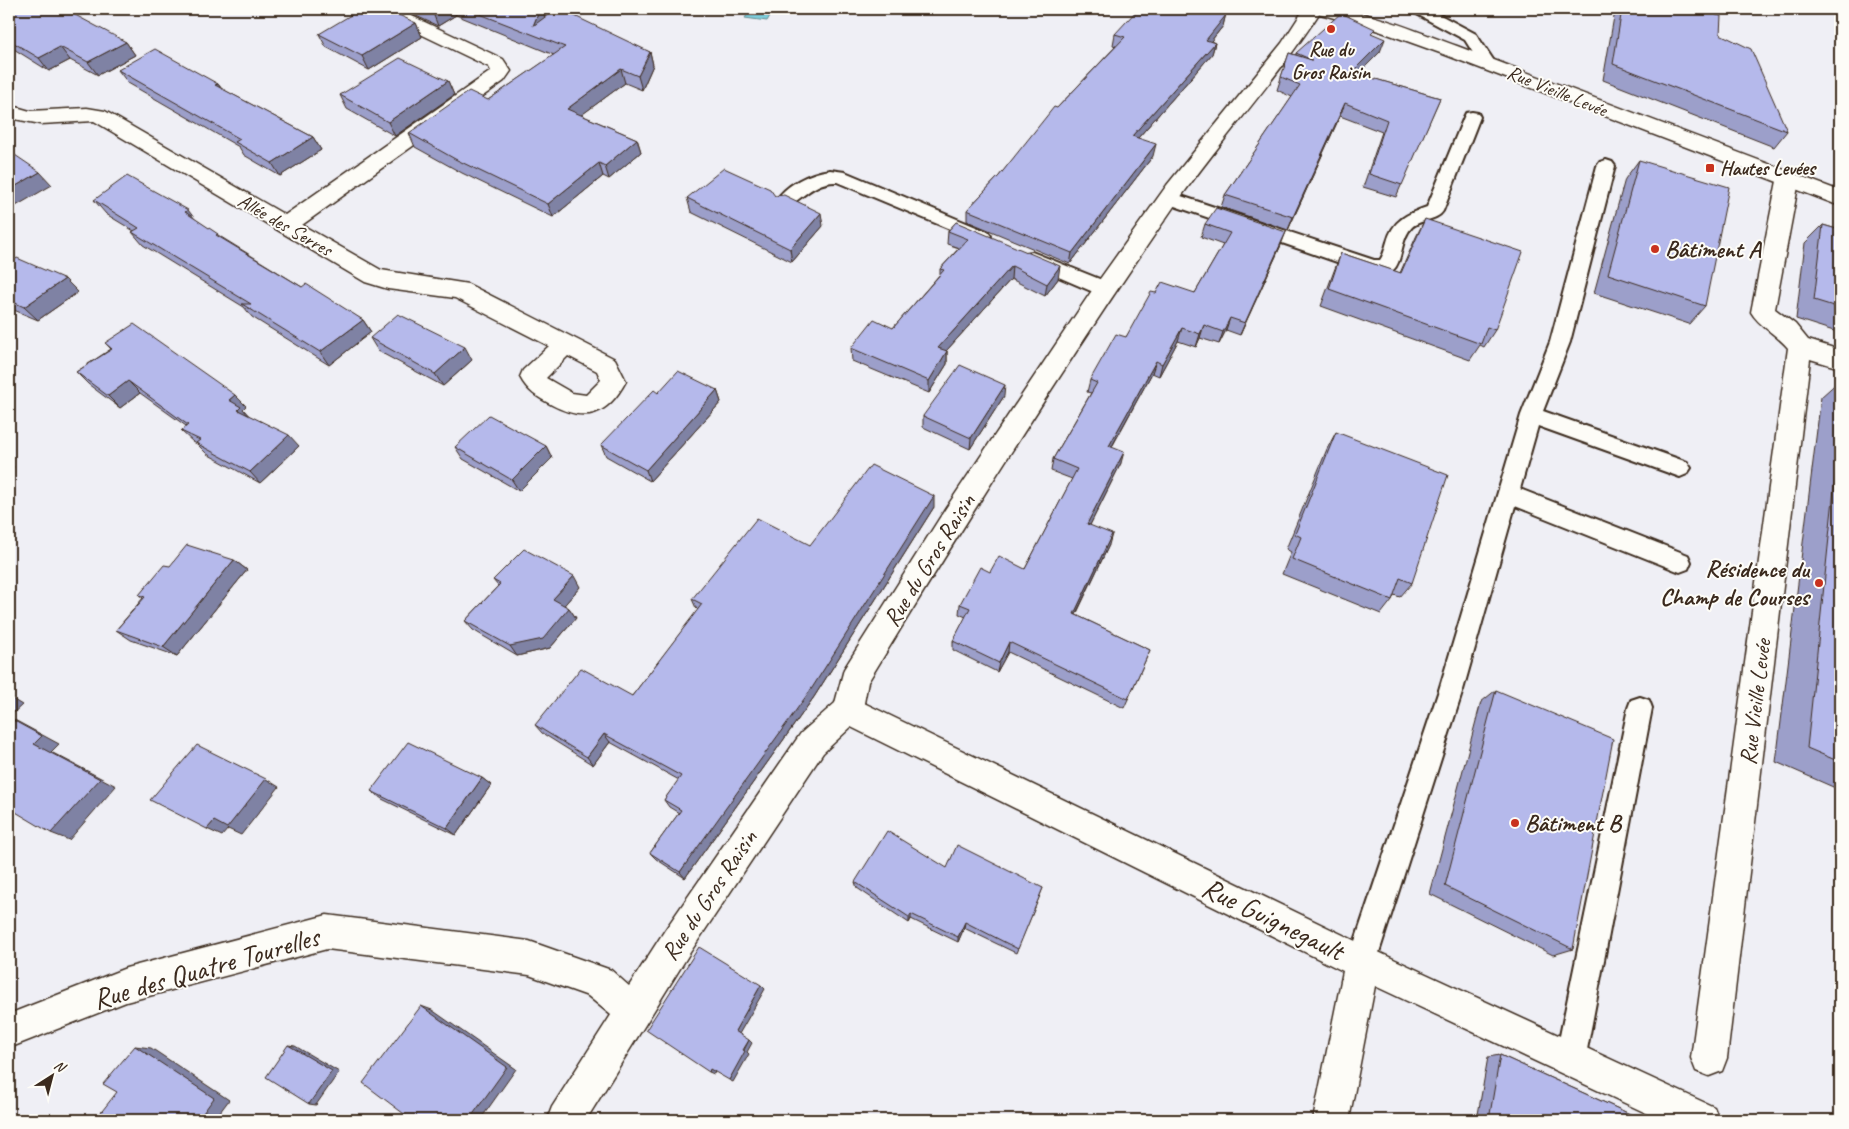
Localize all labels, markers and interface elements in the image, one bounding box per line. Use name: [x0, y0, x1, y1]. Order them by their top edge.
marker: Rue du Gros Raisin: [1325, 23, 1337, 35]
place label: Rue du Gros Raisin: [1292, 37, 1371, 85]
street label: Rue Vieille Levée: [1503, 60, 1612, 123]
place label: Hautes Levées: [1720, 156, 1817, 181]
marker: Hautes Levées: [1704, 162, 1716, 174]
street label: Allée des Serres: [233, 188, 338, 263]
place label: Bâtiment A: [1665, 234, 1762, 264]
marker: Bâtiment A: [1649, 243, 1661, 255]
street label: Rue du Gros Raisin: [876, 488, 982, 632]
place label: Résidence du Champ de Courses: [1660, 554, 1812, 612]
marker: Résidence du Champ de Courses: [1813, 577, 1825, 589]
street label: Rue Vieille Levée: [1732, 635, 1778, 767]
place label: Bâtiment B: [1525, 808, 1623, 838]
marker: Bâtiment B: [1509, 817, 1521, 829]
street label: Rue du Gros Raisin: [654, 824, 764, 966]
street label: Rue Guignegault: [1196, 869, 1352, 970]
street label: Rue des Quatre Tourelles: [89, 917, 325, 1018]
north arrow: [28, 1052, 78, 1102]
text: N: [51, 1056, 70, 1077]

